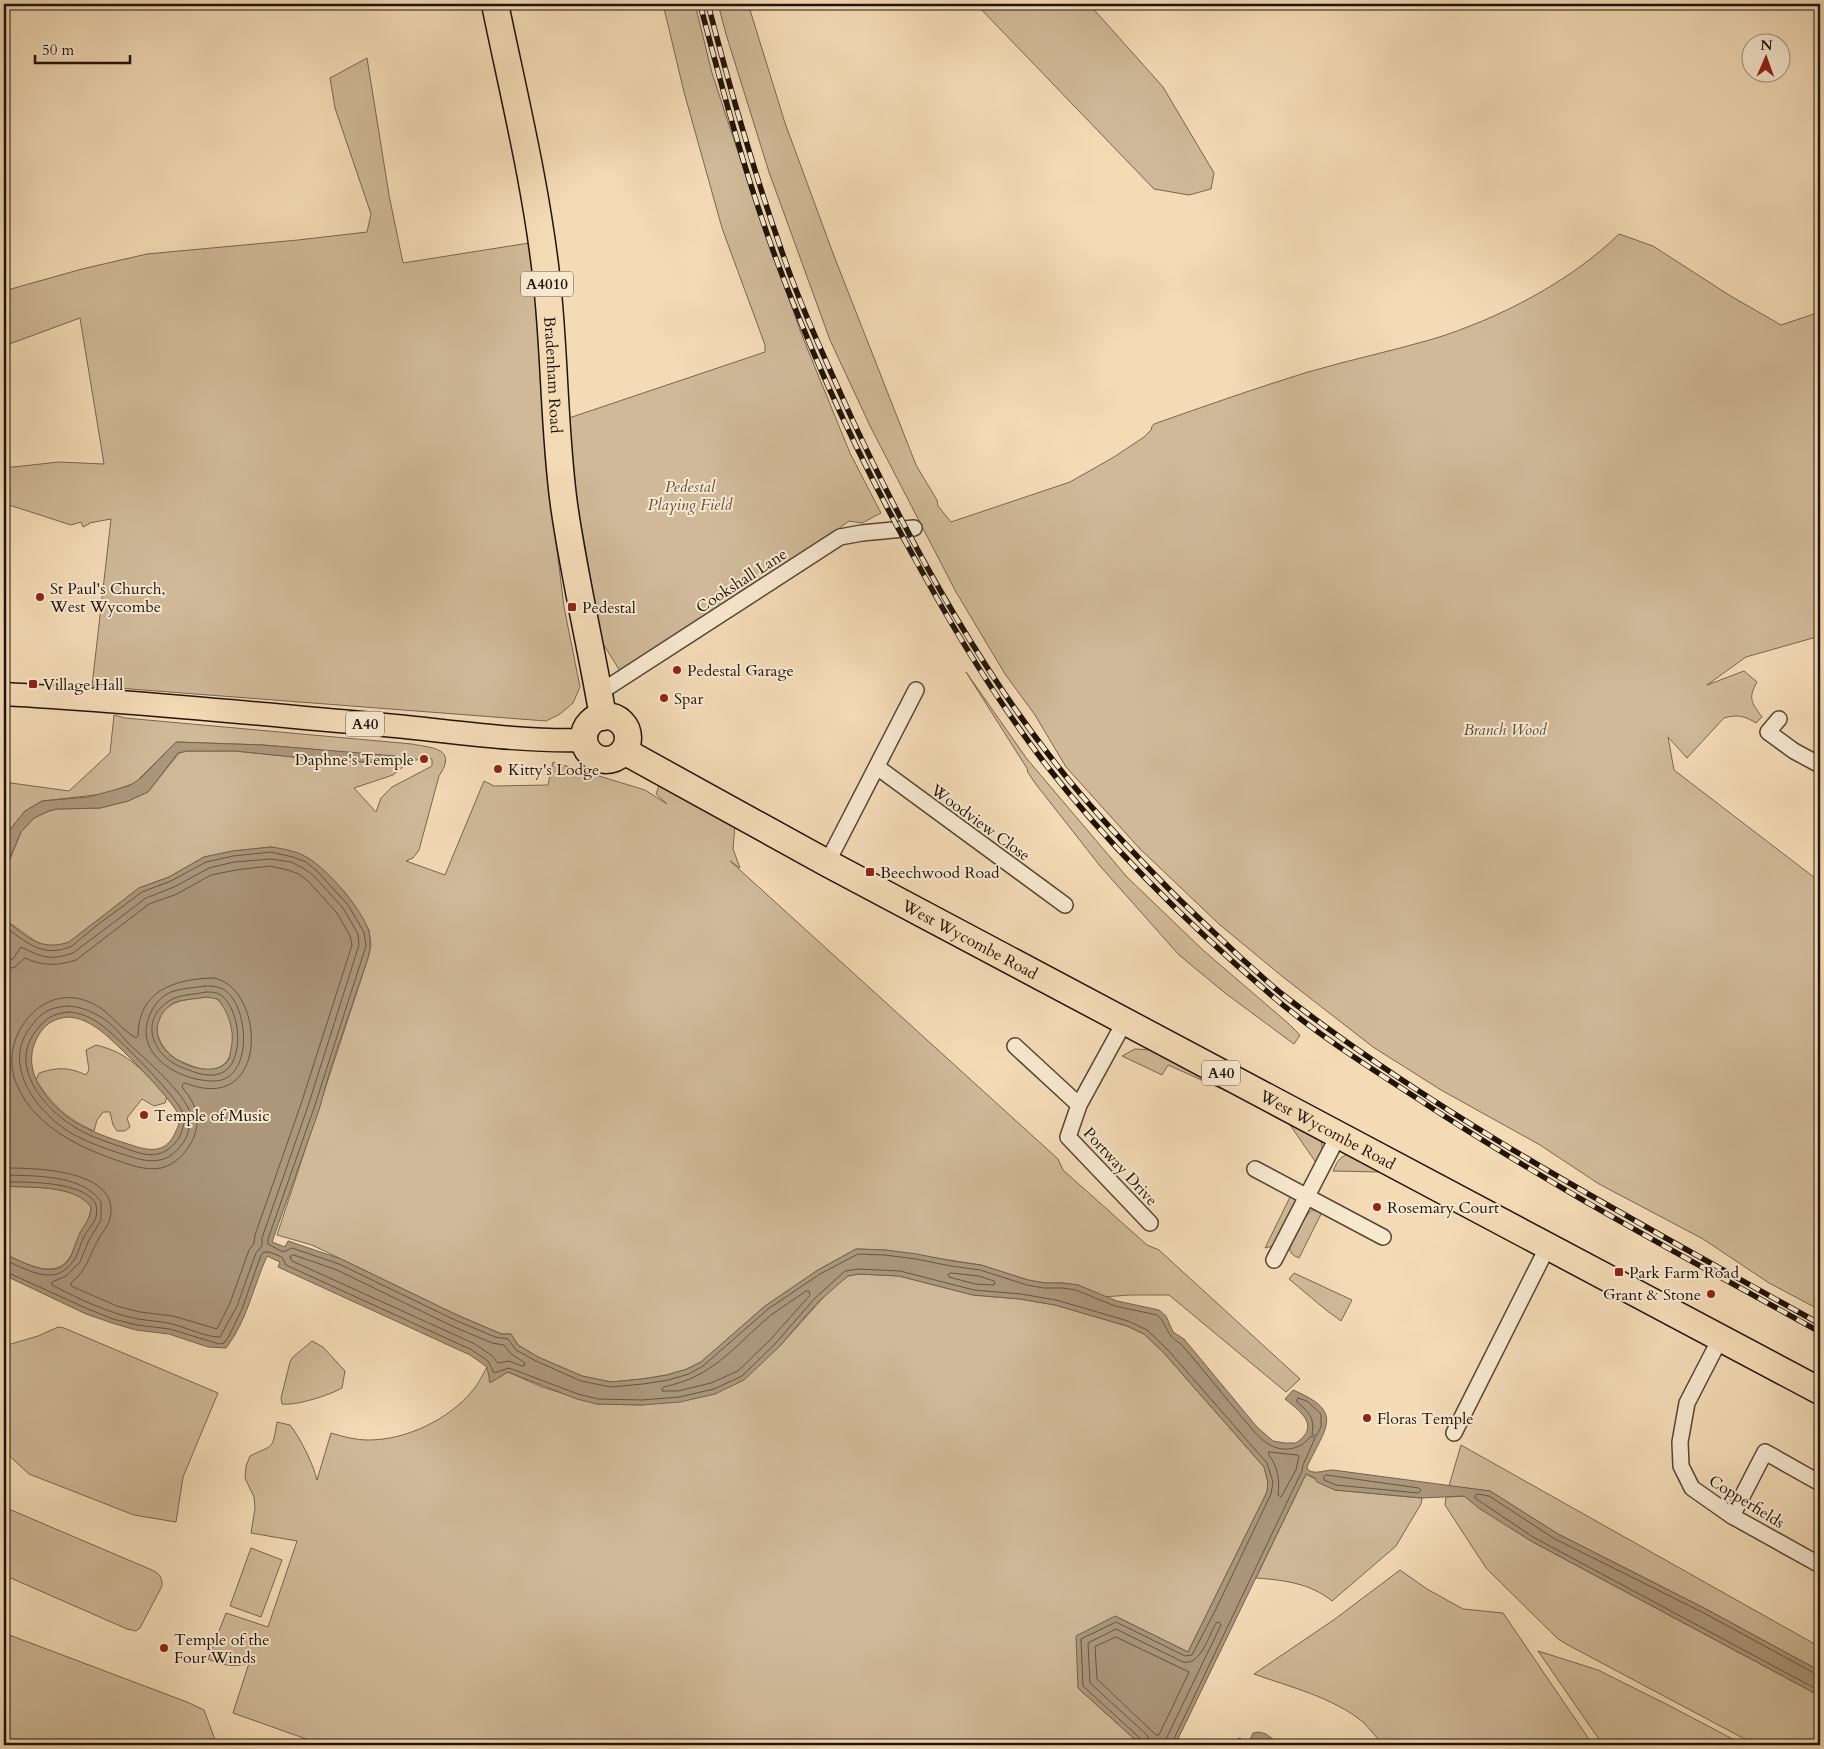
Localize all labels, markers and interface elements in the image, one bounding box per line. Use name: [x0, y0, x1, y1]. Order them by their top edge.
scale bar: [35, 32, 130, 64]
north arrow: [1742, 32, 1792, 82]
text: N: [1760, 36, 1773, 55]
text: 50 m: [42, 40, 74, 60]
road number: A4010: [521, 272, 573, 296]
street label: Bradenham Road: [538, 316, 567, 435]
park label: Pedestal Playing Field: [648, 476, 734, 516]
street label: Cookshall Lane: [692, 543, 791, 619]
place label: St Paul's Church, West Wycombe: [49, 578, 166, 618]
marker: St Paul's Church, West Wycombe: [34, 591, 46, 603]
place label: Pedestal: [582, 597, 636, 619]
marker: Pedestal: [566, 601, 578, 613]
place label: Pedestal Garage: [687, 660, 794, 682]
marker: Pedestal Garage: [671, 664, 683, 676]
place label: Village Hall: [43, 674, 123, 696]
marker: Village Hall: [27, 678, 39, 690]
place label: Spar: [674, 688, 703, 710]
marker: Spar: [658, 692, 670, 704]
road number: A40: [346, 712, 384, 736]
park label: Branch Wood: [1463, 719, 1548, 741]
place label: Daphne's Temple: [295, 749, 414, 771]
marker: Daphne's Temple: [418, 753, 430, 765]
place label: Kitty's Lodge: [508, 759, 599, 781]
marker: Kitty's Lodge: [492, 763, 504, 775]
street label: Woodview Close: [925, 779, 1035, 866]
place label: Beechwood Road: [880, 862, 1000, 884]
marker: Beechwood Road: [864, 866, 876, 878]
street label: West Wycombe Road: [897, 894, 1042, 985]
road number: A40: [1202, 1060, 1240, 1086]
street label: West Wycombe Road: [1255, 1085, 1399, 1175]
place label: Temple of Music: [154, 1105, 270, 1127]
marker: Temple of Music: [138, 1109, 150, 1121]
street label: Portway Drive: [1078, 1123, 1162, 1211]
place label: Rosemary Court: [1387, 1197, 1499, 1219]
marker: Rosemary Court: [1371, 1201, 1383, 1213]
place label: Park Farm Road: [1629, 1262, 1739, 1284]
marker: Park Farm Road: [1613, 1266, 1625, 1278]
place label: Grant & Stone: [1603, 1284, 1701, 1306]
marker: Grant & Stone: [1705, 1288, 1717, 1300]
place label: Floras Temple: [1377, 1408, 1474, 1430]
marker: Floras Temple: [1361, 1412, 1373, 1424]
street label: Copperfields: [1704, 1470, 1788, 1534]
place label: Temple of the Four Winds: [174, 1629, 270, 1669]
marker: Temple of the Four Winds: [158, 1642, 170, 1654]

